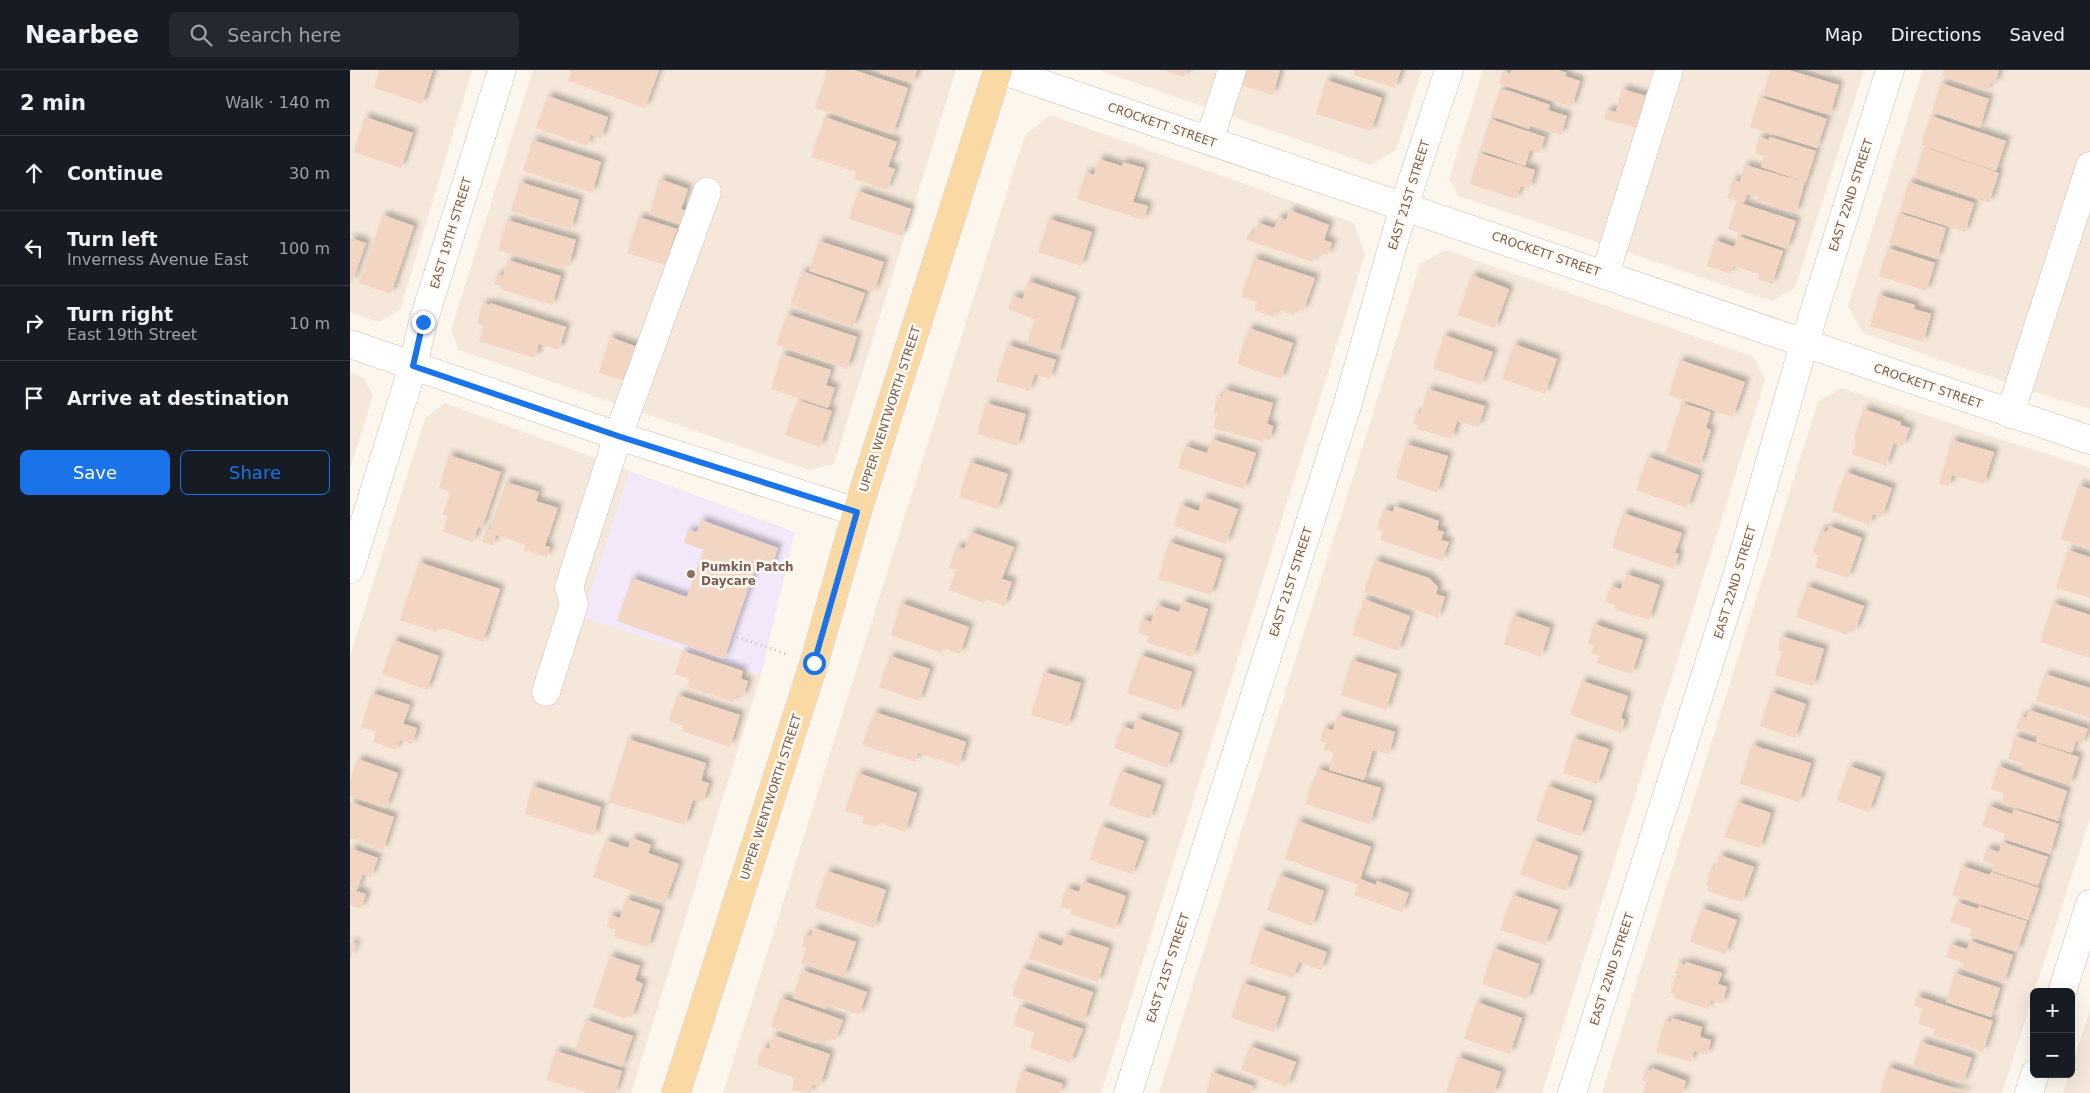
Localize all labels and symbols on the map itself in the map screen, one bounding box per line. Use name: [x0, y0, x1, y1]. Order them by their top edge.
street label: CROCKETT STREET: [1106, 100, 1219, 150]
street label: EAST 22ND STREET: [1826, 136, 1876, 253]
street label: EAST 21ST STREET: [1386, 138, 1433, 252]
street label: EAST 19TH STREET: [427, 175, 475, 290]
street label: CROCKETT STREET: [1490, 229, 1603, 279]
route end: [412, 311, 435, 334]
street label: UPPER WENTWORTH STREET: [857, 324, 924, 494]
street label: CROCKETT STREET: [1872, 361, 1985, 411]
street label: EAST 22ND STREET: [1711, 523, 1759, 640]
street label: EAST 21ST STREET: [1267, 525, 1316, 639]
place label: Pumkin Patch Daycare: [701, 560, 794, 588]
marker: Pumkin Patch Daycare: [685, 568, 697, 580]
route start: [803, 652, 826, 675]
street label: UPPER WENTWORTH STREET: [738, 712, 805, 882]
street label: EAST 22ND STREET: [1587, 910, 1637, 1027]
street label: EAST 21ST STREET: [1144, 911, 1193, 1025]

